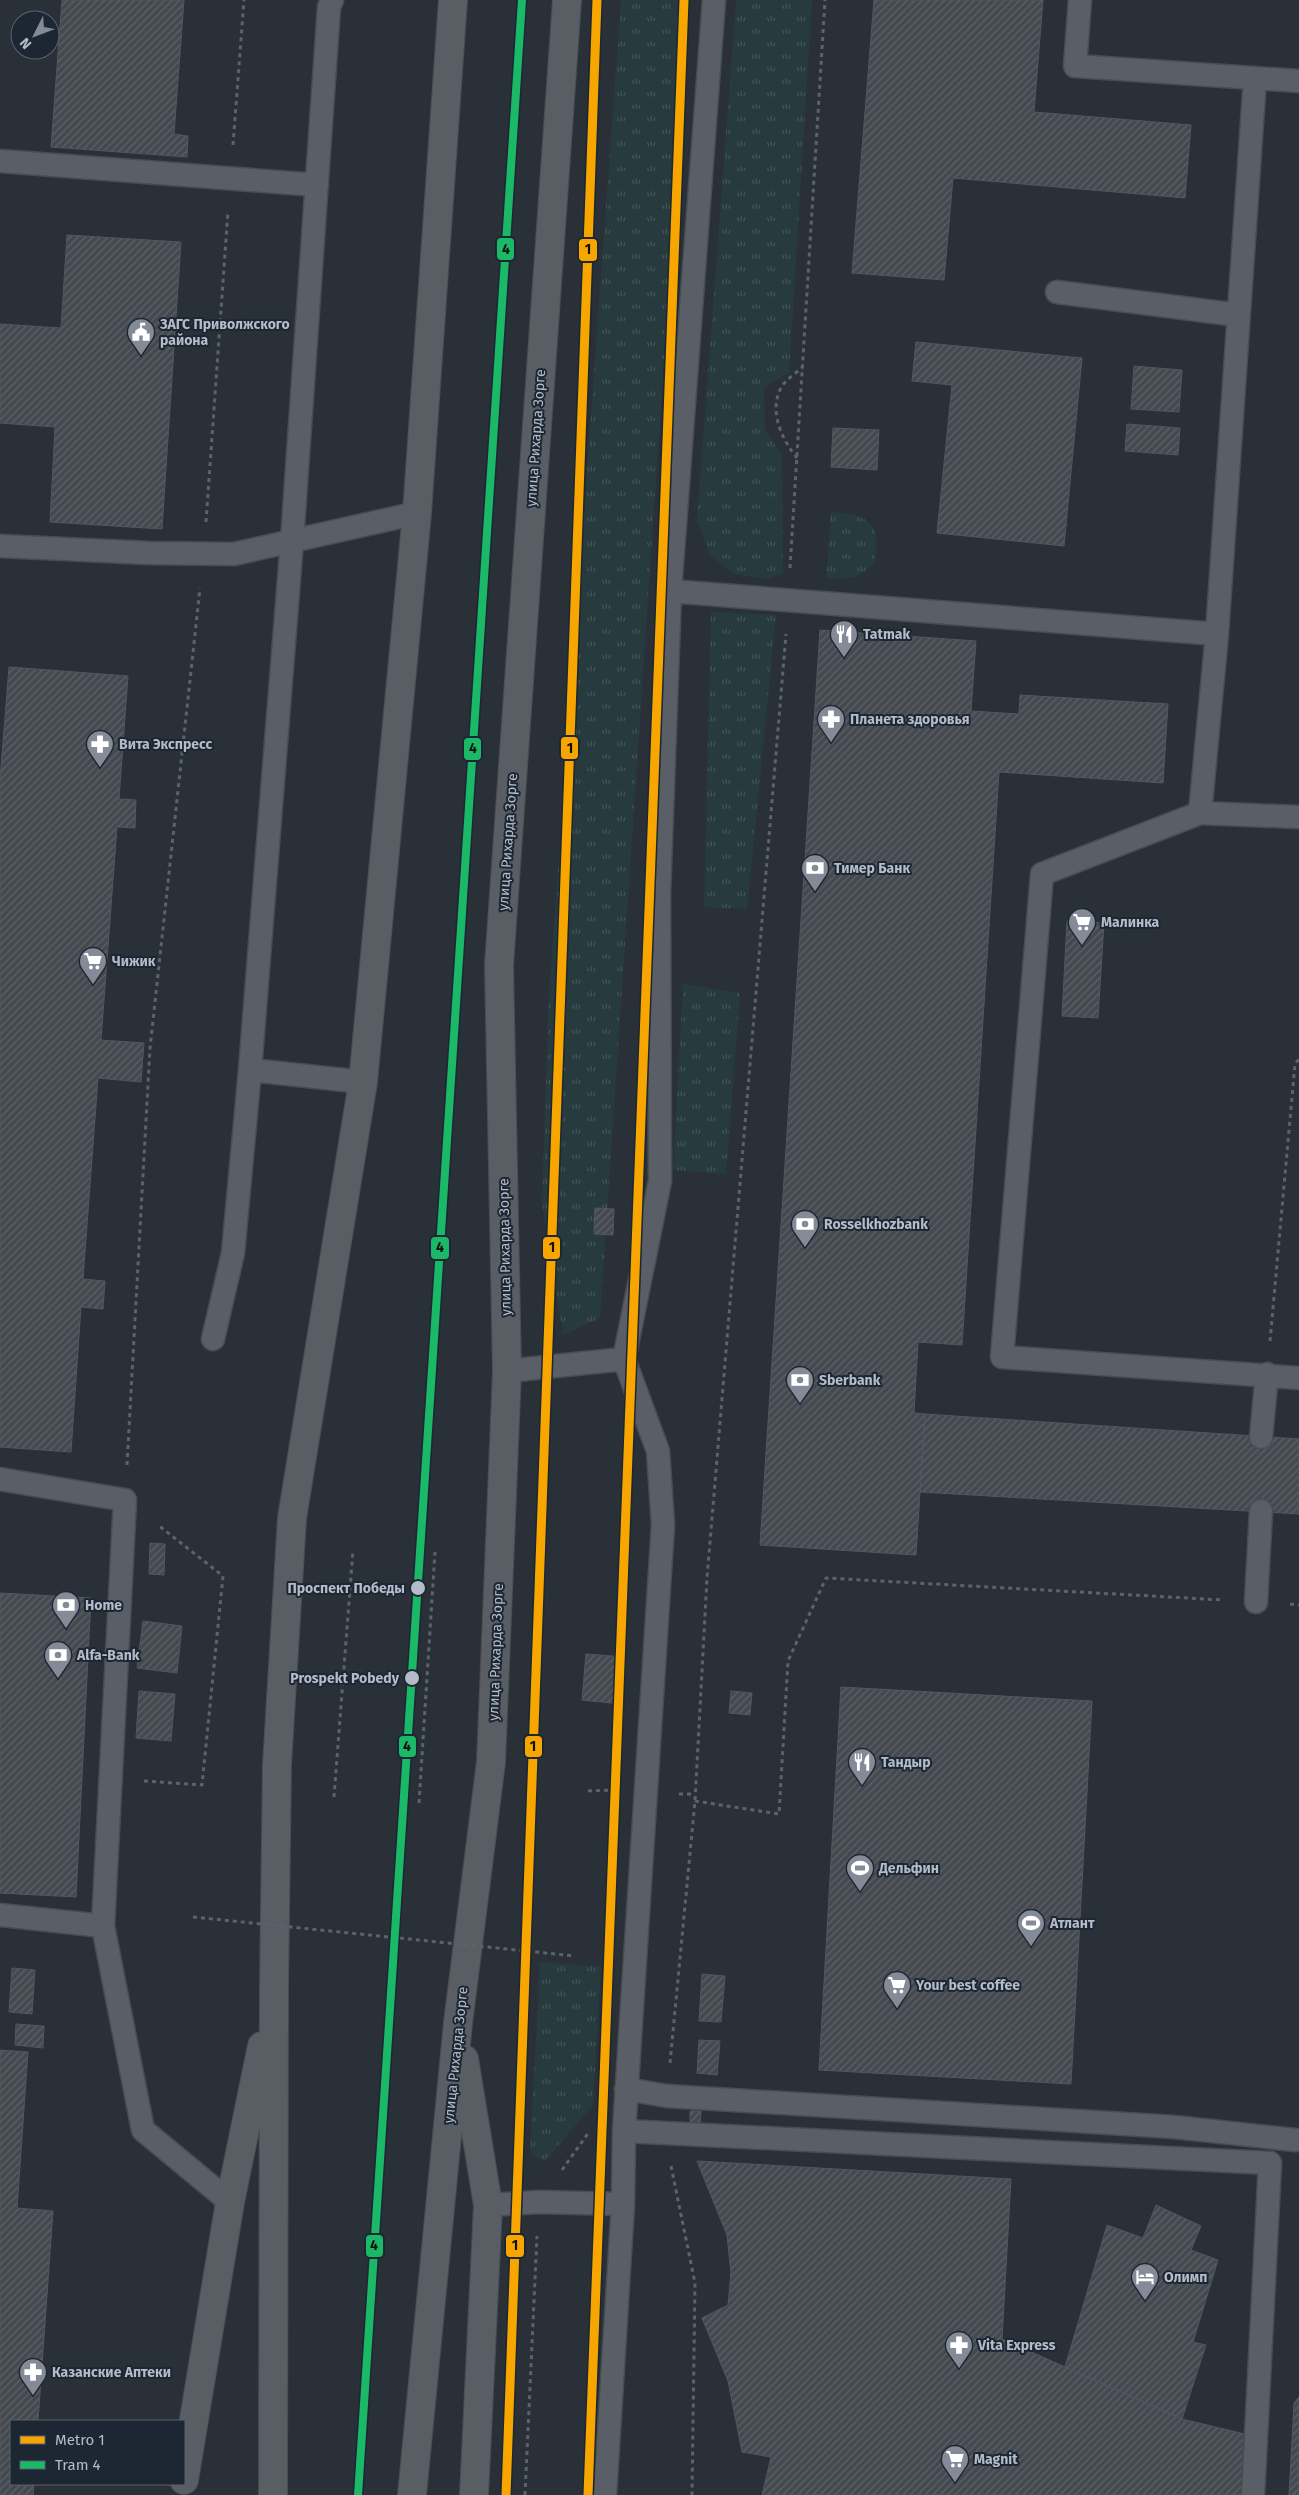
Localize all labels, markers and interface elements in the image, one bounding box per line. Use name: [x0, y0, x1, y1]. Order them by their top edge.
north arrow: [10, 10, 60, 60]
text: N: [16, 34, 35, 53]
line badge: 4: [496, 237, 515, 261]
line badge: 1: [578, 238, 598, 262]
text: 4: [502, 241, 510, 258]
text: 1: [585, 241, 591, 258]
place label: ЗАГС Приволжского района: [159, 316, 290, 349]
public building icon: ЗАГС Приволжского района: [126, 317, 156, 356]
street label: улица Рихарда Зорге: [523, 369, 549, 507]
restaurant icon: Tatmak: [829, 619, 859, 658]
place label: Tatmak: [863, 626, 910, 643]
pharmacy icon: Планета здоровья: [816, 704, 846, 743]
place label: Планета здоровья: [850, 711, 970, 728]
pharmacy icon: Вита Экспресс: [85, 729, 115, 768]
place label: Вита Экспресс: [119, 736, 212, 753]
line badge: 1: [560, 736, 579, 760]
line badge: 4: [463, 737, 482, 761]
text: 4: [469, 740, 477, 757]
text: 1: [567, 740, 573, 757]
street label: улица Рихарда Зорге: [495, 773, 521, 911]
bank icon: Тимер Банк: [800, 853, 830, 892]
place label: Тимер Банк: [834, 860, 910, 877]
supermarket icon: Малинка: [1067, 907, 1097, 946]
place label: Малинка: [1101, 914, 1160, 931]
supermarket icon: Чижик: [78, 946, 108, 985]
place label: Чижик: [112, 953, 156, 970]
street label: улица Рихарда Зорге: [495, 1178, 515, 1316]
bank icon: Rosselkhozbank: [790, 1209, 820, 1248]
place label: Rosselkhozbank: [824, 1216, 928, 1233]
line badge: 4: [430, 1236, 450, 1260]
line badge: 1: [542, 1236, 561, 1260]
text: 4: [436, 1239, 444, 1256]
text: 1: [549, 1239, 555, 1256]
bank icon: Sberbank: [785, 1365, 815, 1404]
place label: Sberbank: [819, 1372, 881, 1389]
marker: Проспект Победы: [409, 1579, 427, 1597]
place label: Проспект Победы: [287, 1580, 405, 1597]
street label: улица Рихарда Зорге: [485, 1583, 507, 1721]
bank icon: Home: [51, 1590, 81, 1629]
place label: Home: [85, 1597, 122, 1614]
bank icon: Alfa-Bank: [43, 1640, 73, 1679]
place label: Alfa-Bank: [76, 1647, 140, 1664]
marker: Prospekt Pobedy: [403, 1669, 421, 1687]
place label: Prospekt Pobedy: [290, 1670, 400, 1687]
line badge: 4: [398, 1735, 417, 1758]
line badge: 1: [524, 1735, 543, 1758]
text: 4: [403, 1738, 411, 1755]
text: 1: [530, 1738, 536, 1755]
restaurant icon: Тандыр: [847, 1747, 877, 1786]
place label: Тандыр: [881, 1754, 931, 1771]
sports icon: Дельфин: [845, 1853, 875, 1892]
place label: Дельфин: [878, 1860, 939, 1877]
sports icon: Атлант: [1016, 1908, 1046, 1947]
place label: Атлант: [1049, 1915, 1095, 1932]
supermarket icon: Your best coffee: [882, 1970, 912, 2009]
place label: Your best coffee: [915, 1977, 1020, 1994]
street label: улица Рихарда Зорге: [440, 1986, 472, 2124]
line badge: 4: [365, 2234, 384, 2258]
line badge: 1: [505, 2234, 525, 2258]
text: 4: [370, 2237, 378, 2254]
text: 1: [512, 2237, 518, 2254]
hotel icon: Олимп: [1130, 2262, 1160, 2301]
place label: Олимп: [1164, 2269, 1207, 2286]
pharmacy icon: Vita Express: [944, 2330, 974, 2369]
place label: Vita Express: [977, 2337, 1056, 2354]
pharmacy icon: Казанские Аптеки: [18, 2357, 48, 2396]
place label: Казанские Аптеки: [52, 2364, 171, 2381]
legend: [10, 2420, 185, 2485]
text: Metro 1: [55, 2431, 105, 2449]
supermarket icon: Magnit: [940, 2444, 970, 2483]
place label: Magnit: [974, 2451, 1018, 2468]
text: Tram 4: [55, 2456, 101, 2474]

